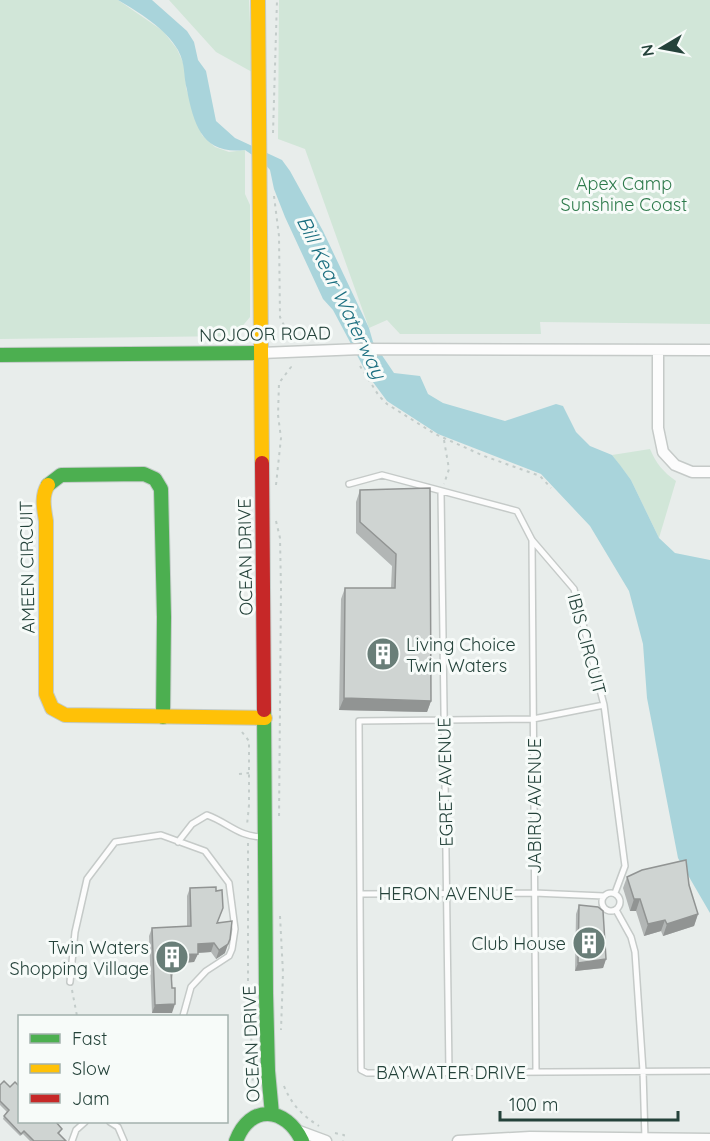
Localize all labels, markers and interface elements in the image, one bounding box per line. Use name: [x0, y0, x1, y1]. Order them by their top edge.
north arrow: [632, 18, 692, 78]
text: N: [636, 43, 658, 58]
park label: Apex Camp Sunshine Coast: [561, 172, 687, 216]
water label: Bill Kear Waterway: [292, 211, 393, 384]
street label: NOJOOR ROAD: [199, 321, 331, 347]
street label: OCEAN DRIVE: [232, 498, 258, 616]
street label: AMEEN CIRCUIT: [14, 500, 40, 634]
street label: IBIS CIRCUIT: [562, 591, 612, 697]
place label: Living Choice Twin Waters: [406, 633, 516, 677]
building icon: Living Choice Twin Waters: [365, 636, 401, 672]
street label: EGRET AVENUE: [432, 717, 458, 847]
street label: JABIRU AVENUE: [523, 738, 546, 874]
street label: HERON AVENUE: [378, 882, 514, 905]
building icon: Club House: [571, 925, 607, 961]
place label: Club House: [471, 932, 566, 955]
place label: Twin Waters Shopping Village: [10, 936, 149, 980]
building icon: Twin Waters Shopping Village: [154, 939, 190, 975]
street label: OCEAN DRIVE: [237, 985, 265, 1103]
legend: [18, 1015, 228, 1123]
text: Fast: [72, 1027, 107, 1050]
text: Slow: [72, 1057, 110, 1080]
street label: BAYWATER DRIVE: [376, 1061, 526, 1084]
scale bar: [500, 1084, 678, 1122]
text: Jam: [72, 1087, 110, 1110]
text: 100 m: [509, 1093, 558, 1116]

